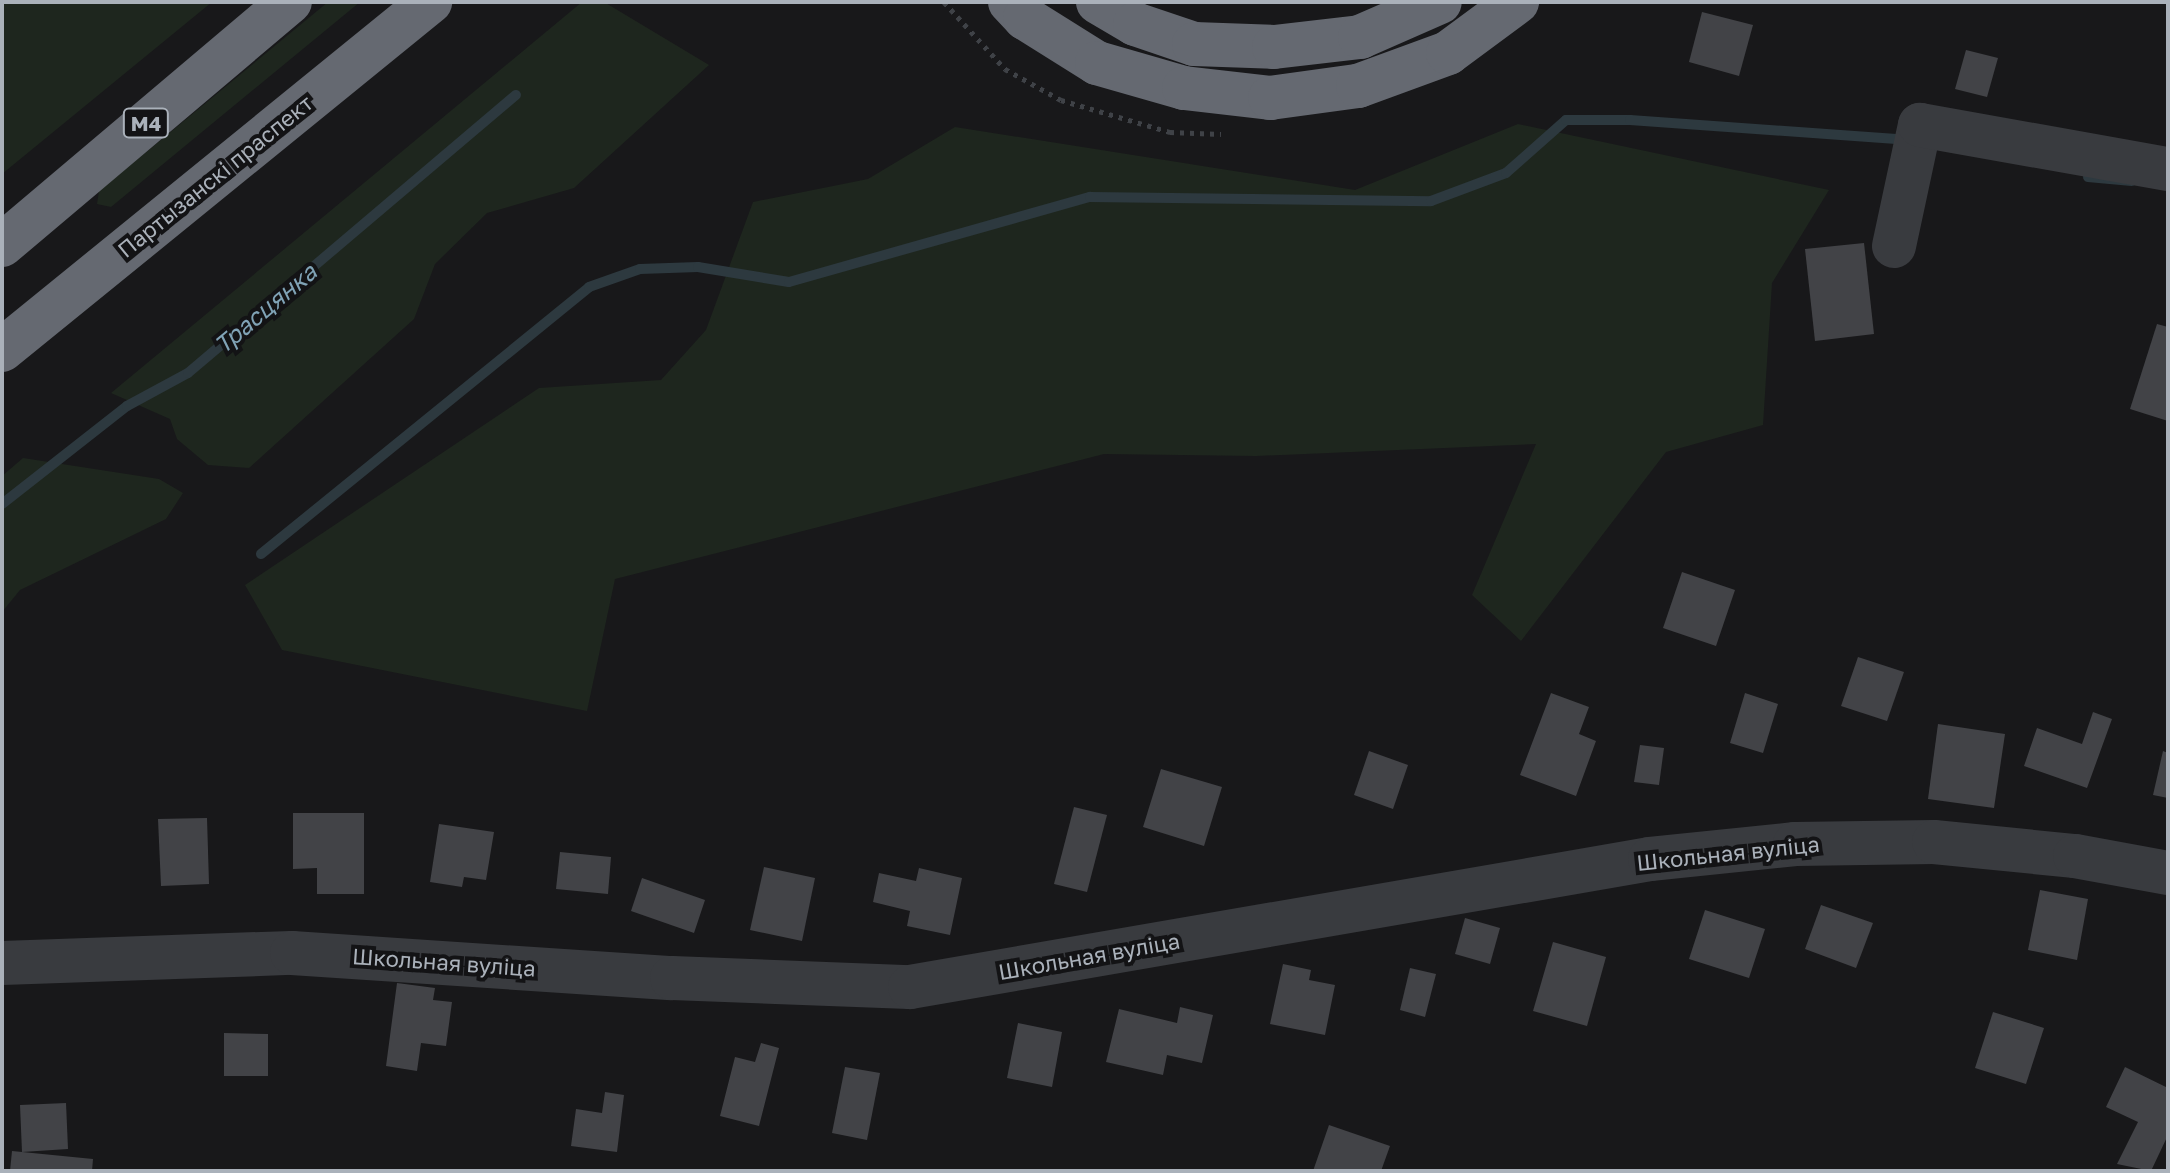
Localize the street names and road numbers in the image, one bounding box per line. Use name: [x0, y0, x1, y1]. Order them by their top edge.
street label: Партызанскі праспект: [112, 89, 318, 263]
road number: М4: [122, 107, 170, 139]
street label: Школьная вуліца: [1635, 830, 1821, 876]
street label: Школьная вуліца: [996, 927, 1182, 985]
street label: Школьная вуліца: [351, 942, 537, 982]

